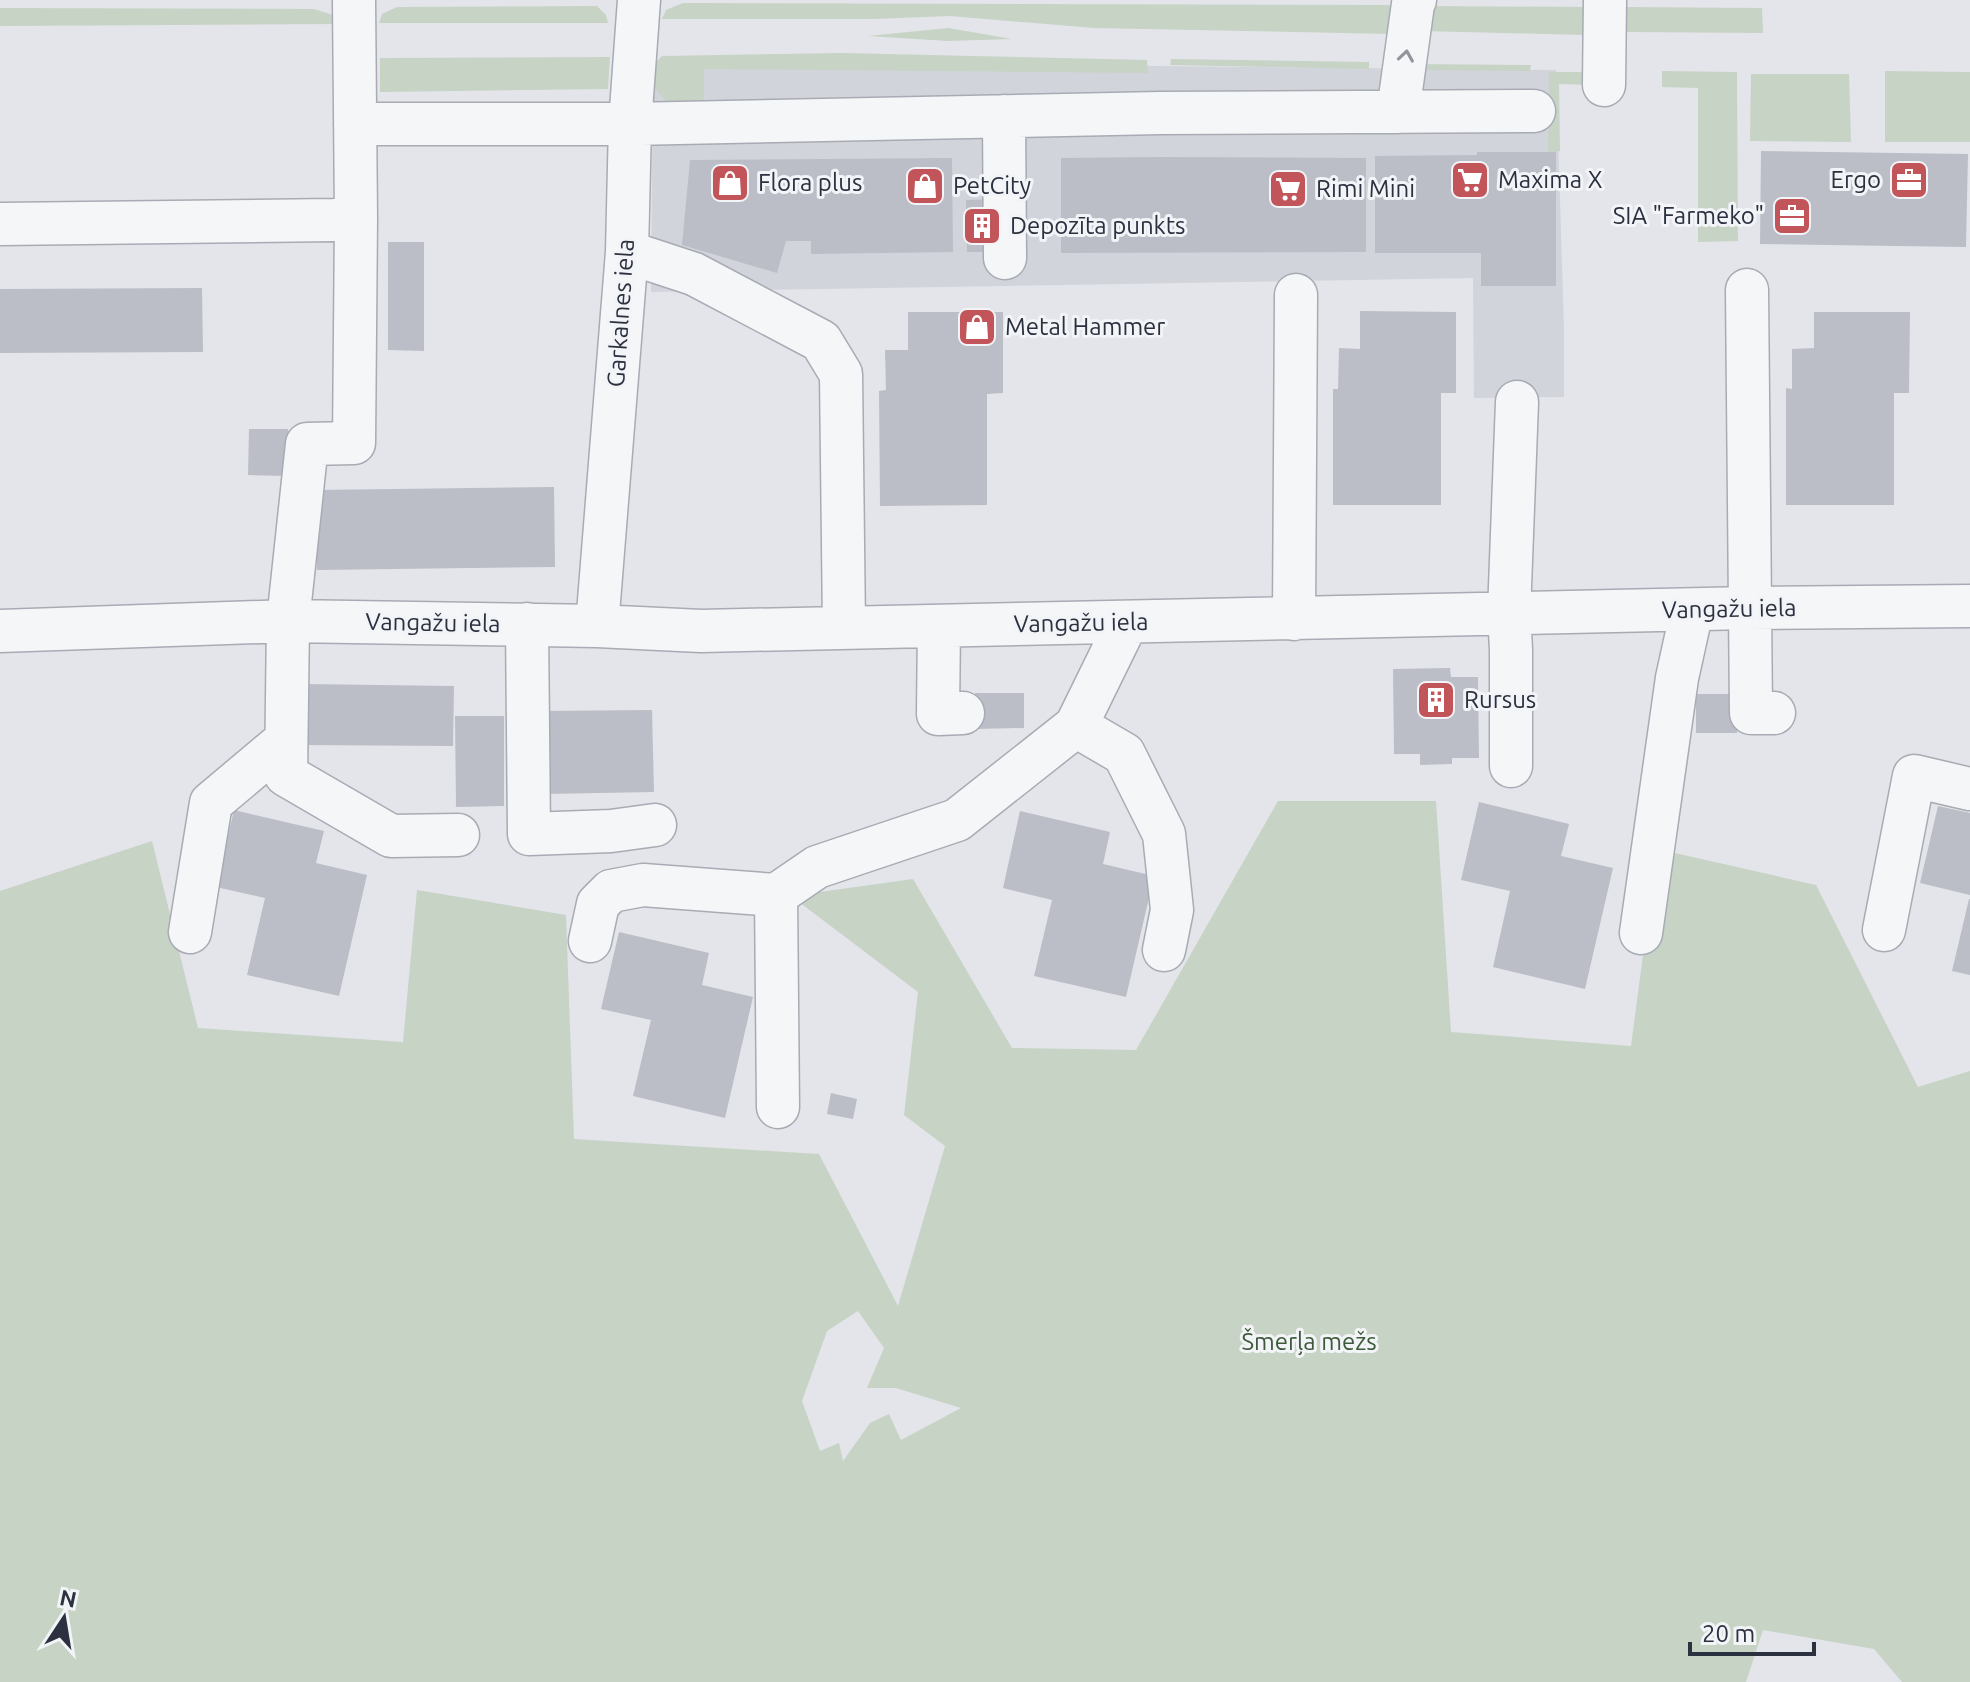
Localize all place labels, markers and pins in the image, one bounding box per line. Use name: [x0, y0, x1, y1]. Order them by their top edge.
supermarket icon: Maxima X: [1449, 159, 1491, 201]
office icon: Ergo: [1888, 159, 1930, 201]
shop icon: Flora plus: [709, 162, 751, 204]
shop icon: PetCity: [904, 165, 946, 207]
place label: Maxima X: [1498, 166, 1603, 193]
place label: Ergo: [1831, 166, 1881, 193]
supermarket icon: Rimi Mini: [1267, 168, 1309, 210]
place label: Flora plus: [758, 169, 862, 196]
place label: PetCity: [953, 172, 1032, 199]
place label: Rimi Mini: [1316, 175, 1415, 202]
office icon: SIA "Farmeko": [1771, 195, 1813, 237]
place label: SIA "Farmeko": [1613, 202, 1764, 229]
building icon: Depozīta punkts: [961, 205, 1003, 247]
place label: Depozīta punkts: [1010, 212, 1186, 239]
shop icon: Metal Hammer: [956, 306, 998, 348]
place label: Metal Hammer: [1005, 313, 1165, 340]
building icon: Rursus: [1415, 679, 1457, 721]
place label: Rursus: [1464, 686, 1536, 713]

